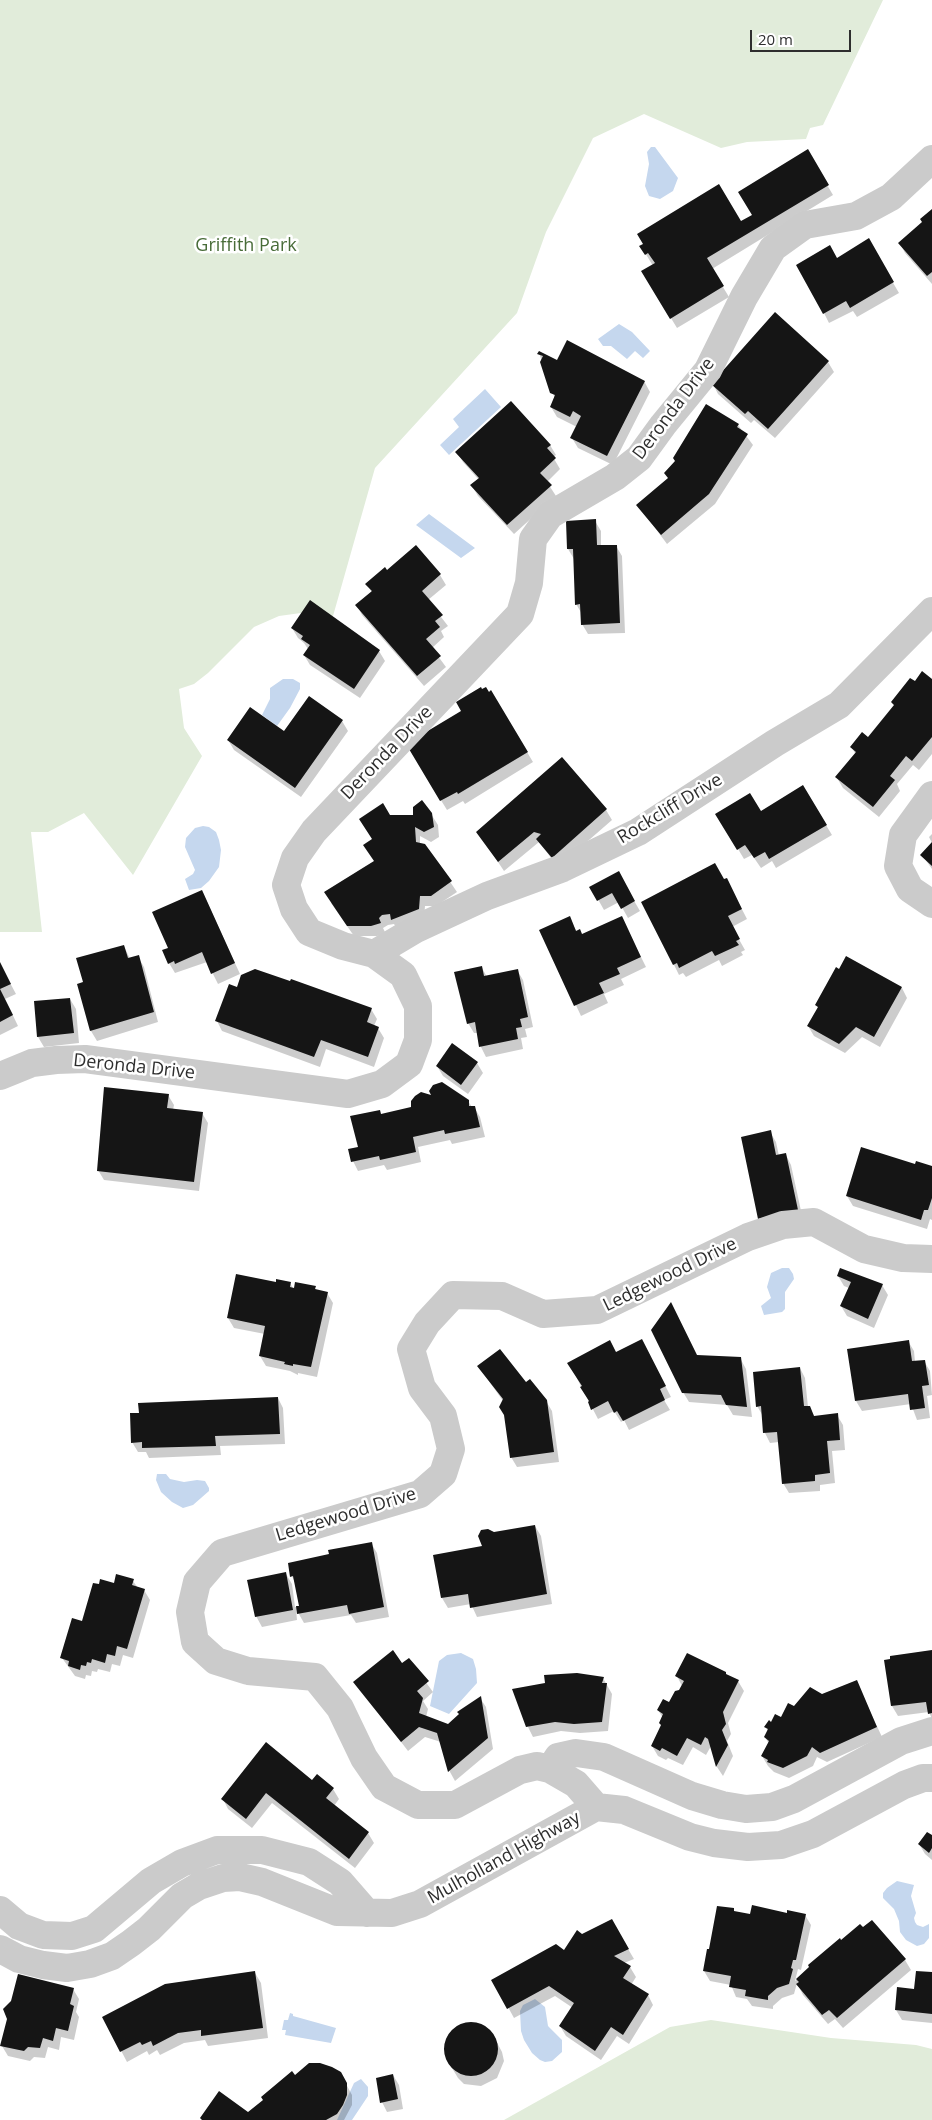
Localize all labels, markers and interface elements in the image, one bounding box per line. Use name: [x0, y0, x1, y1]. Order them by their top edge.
scale bar: [752, 20, 853, 52]
text: 20 m: [758, 29, 793, 49]
park label: Griffith Park: [195, 235, 297, 257]
street label: Deronda Drive: [629, 354, 719, 464]
street label: Deronda Drive: [337, 702, 437, 804]
street label: Rockcliff Drive: [614, 769, 726, 849]
street label: Deronda Drive: [72, 1050, 196, 1084]
street label: Ledgewood Drive: [600, 1233, 740, 1317]
street label: Ledgewood Drive: [273, 1483, 419, 1547]
street label: Mulholland Highway: [424, 1807, 584, 1909]

